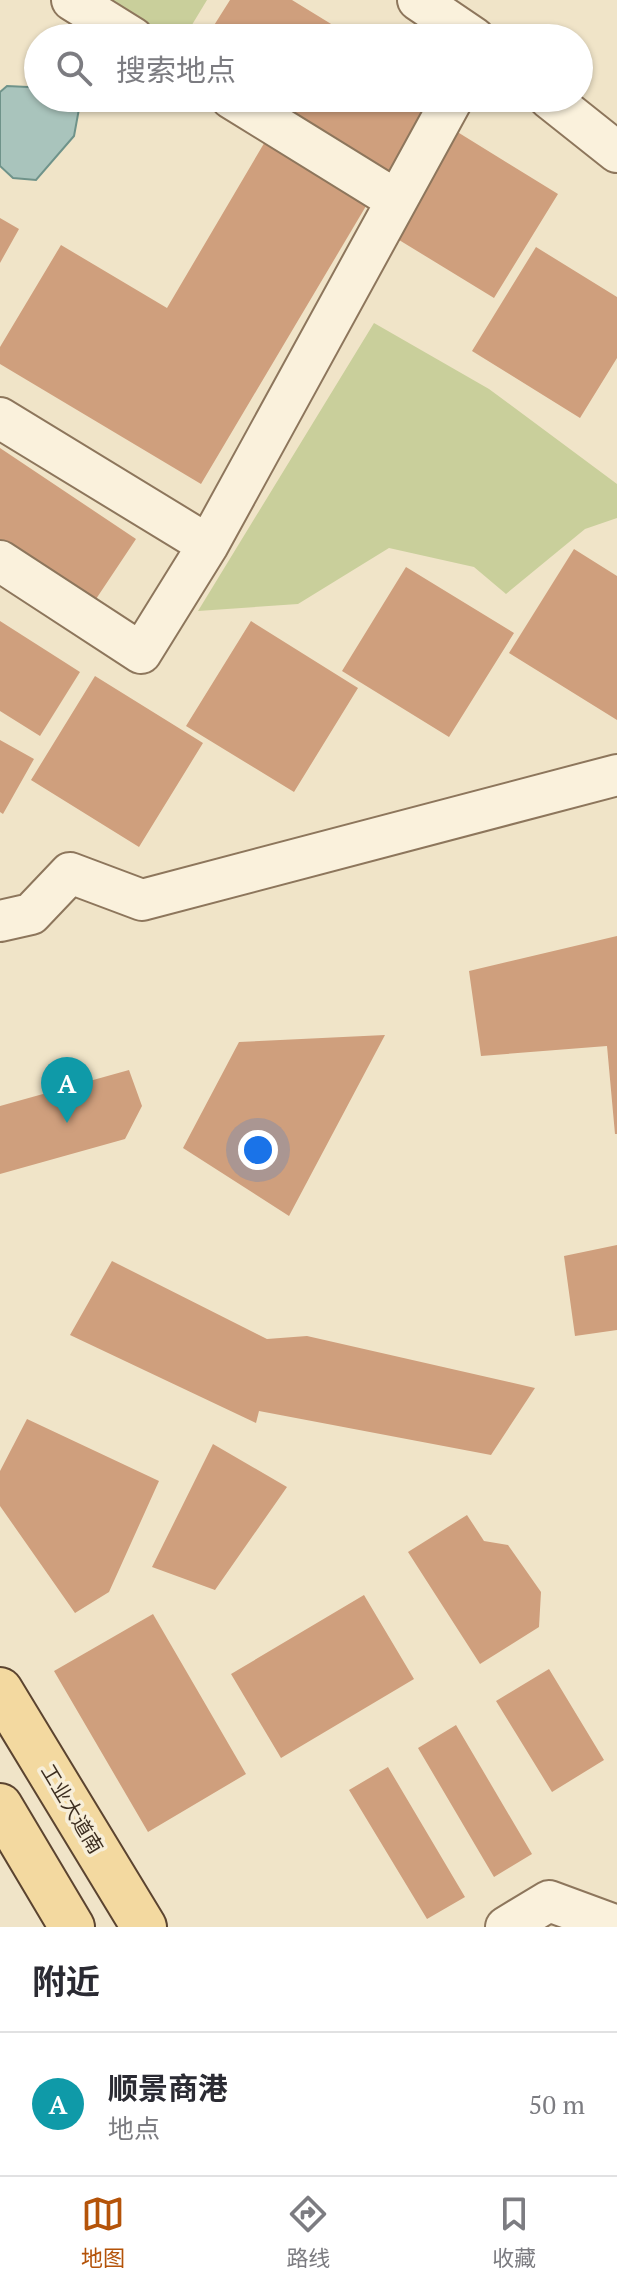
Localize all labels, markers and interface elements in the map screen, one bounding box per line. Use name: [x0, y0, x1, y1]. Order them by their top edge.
search box: [24, 24, 593, 112]
icon: search: [52, 46, 96, 90]
text: 搜索地点: [116, 50, 236, 90]
pin: A: [41, 1057, 93, 1123]
your location: [238, 1130, 278, 1170]
street label: 工业大道南: [35, 1759, 110, 1859]
text: 附近: [32, 1959, 100, 2004]
text: 顺景商港: [108, 2068, 228, 2108]
text: A: [49, 2087, 67, 2121]
text: 50 m: [529, 2087, 585, 2121]
text: 地点: [108, 2111, 160, 2145]
tab: 地图: [81, 2192, 125, 2272]
tab: 路线: [286, 2192, 330, 2272]
tab: 收藏: [492, 2192, 536, 2272]

